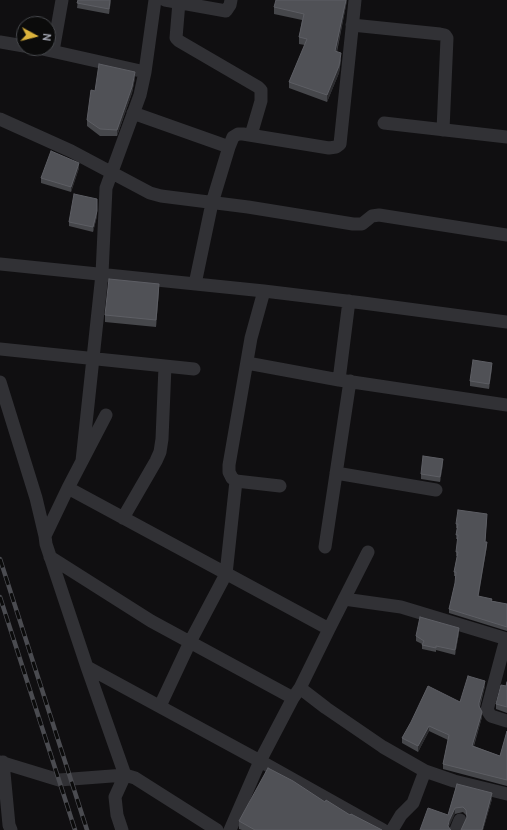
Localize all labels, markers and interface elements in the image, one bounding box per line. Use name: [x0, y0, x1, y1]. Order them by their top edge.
north arrow: [16, 16, 56, 56]
text: N: [39, 33, 54, 42]

